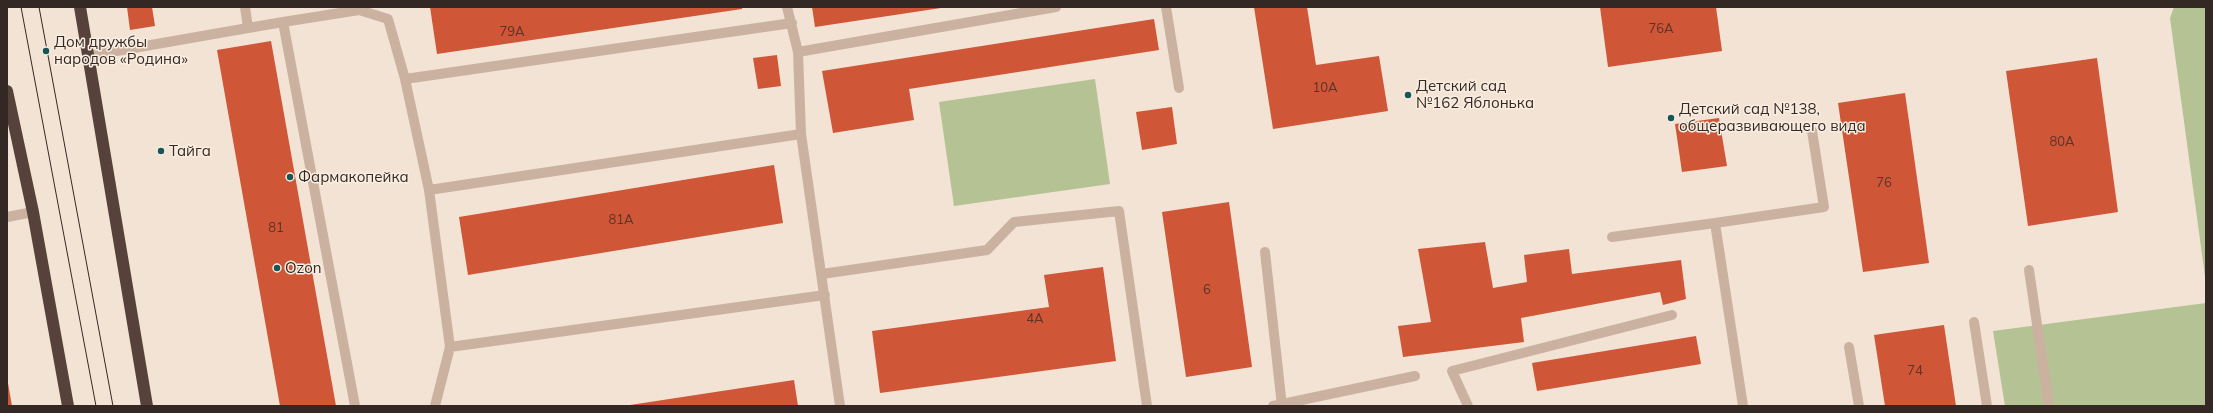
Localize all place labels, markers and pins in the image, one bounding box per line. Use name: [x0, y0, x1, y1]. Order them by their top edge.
place label: Дом дружбы народов «Родина»: [54, 33, 188, 68]
marker: Дом дружбы народов «Родина»: [41, 46, 51, 56]
place label: Детский сад №162 Яблонька: [1416, 77, 1534, 112]
marker: Детский сад №162 Яблонька: [1403, 90, 1413, 100]
place label: Детский сад №138, общеразвивающего вида: [1679, 100, 1866, 135]
marker: Детский сад №138, общеразвивающего вида: [1666, 113, 1676, 123]
place label: Тайга: [169, 142, 211, 160]
marker: Тайга: [156, 146, 166, 156]
place label: Фармакопейка: [298, 168, 409, 186]
marker: Фармакопейка: [285, 172, 295, 182]
place label: Ozon: [285, 259, 322, 277]
marker: Ozon: [272, 263, 282, 273]

